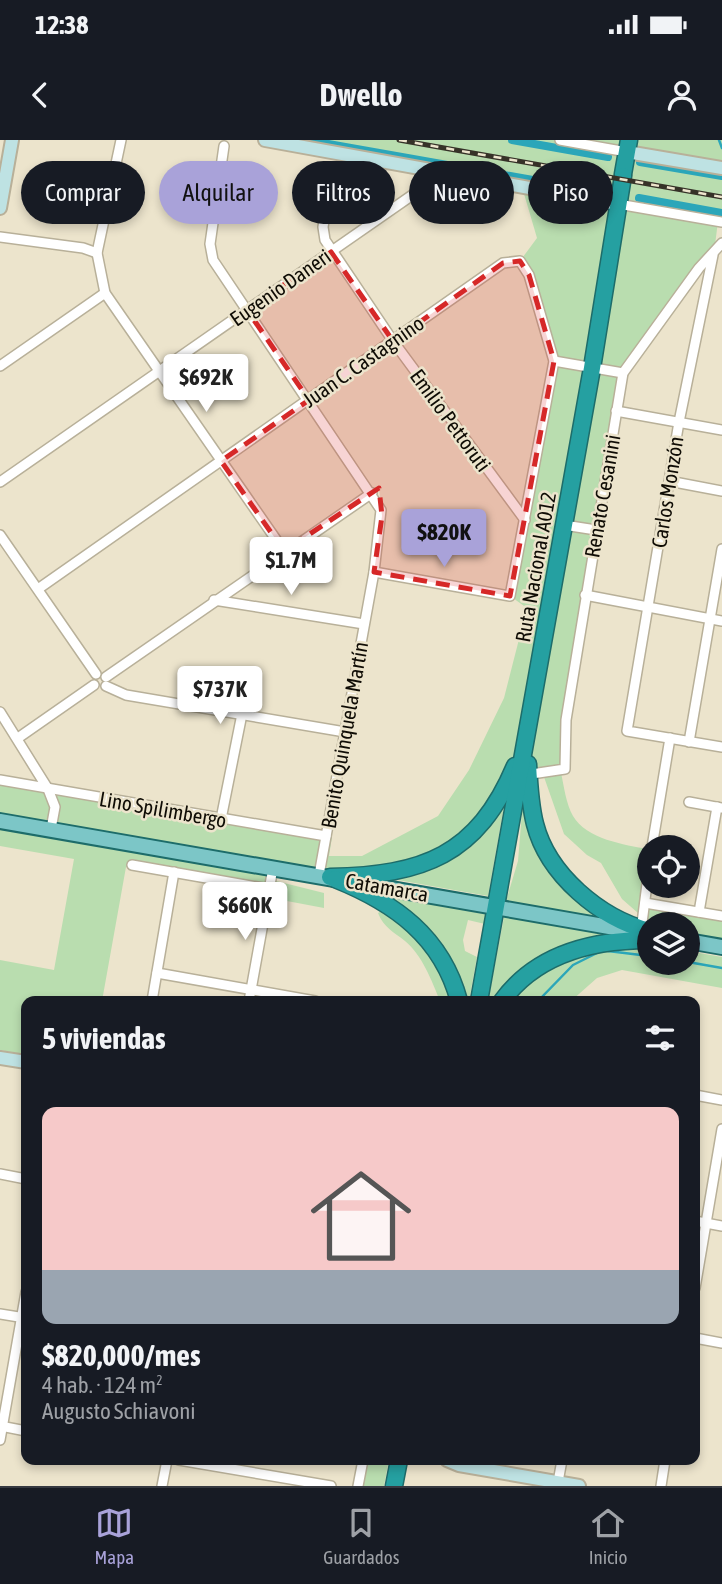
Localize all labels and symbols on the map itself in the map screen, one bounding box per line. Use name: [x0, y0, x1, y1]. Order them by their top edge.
street label: Eugenio Daneri: [225, 244, 335, 330]
street label: Juan C. Castagnino: [298, 310, 428, 412]
pin: $692K: [157, 355, 255, 414]
street label: Emilio Pettoruti: [406, 364, 496, 476]
street label: Renato Cesanini: [579, 432, 625, 560]
street label: Carlos Monzón: [646, 435, 688, 549]
street label: Ruta Nacional A012: [510, 490, 560, 644]
pin: $820K: [395, 510, 493, 569]
pin: $1.7M: [242, 538, 340, 597]
street label: Benito Quinquela Martín: [316, 640, 372, 830]
pin: $737K: [171, 666, 269, 726]
street label: Lino Spilimbergo: [98, 786, 228, 832]
street label: Catamarca: [344, 868, 430, 906]
pin: $660K: [196, 882, 294, 942]

